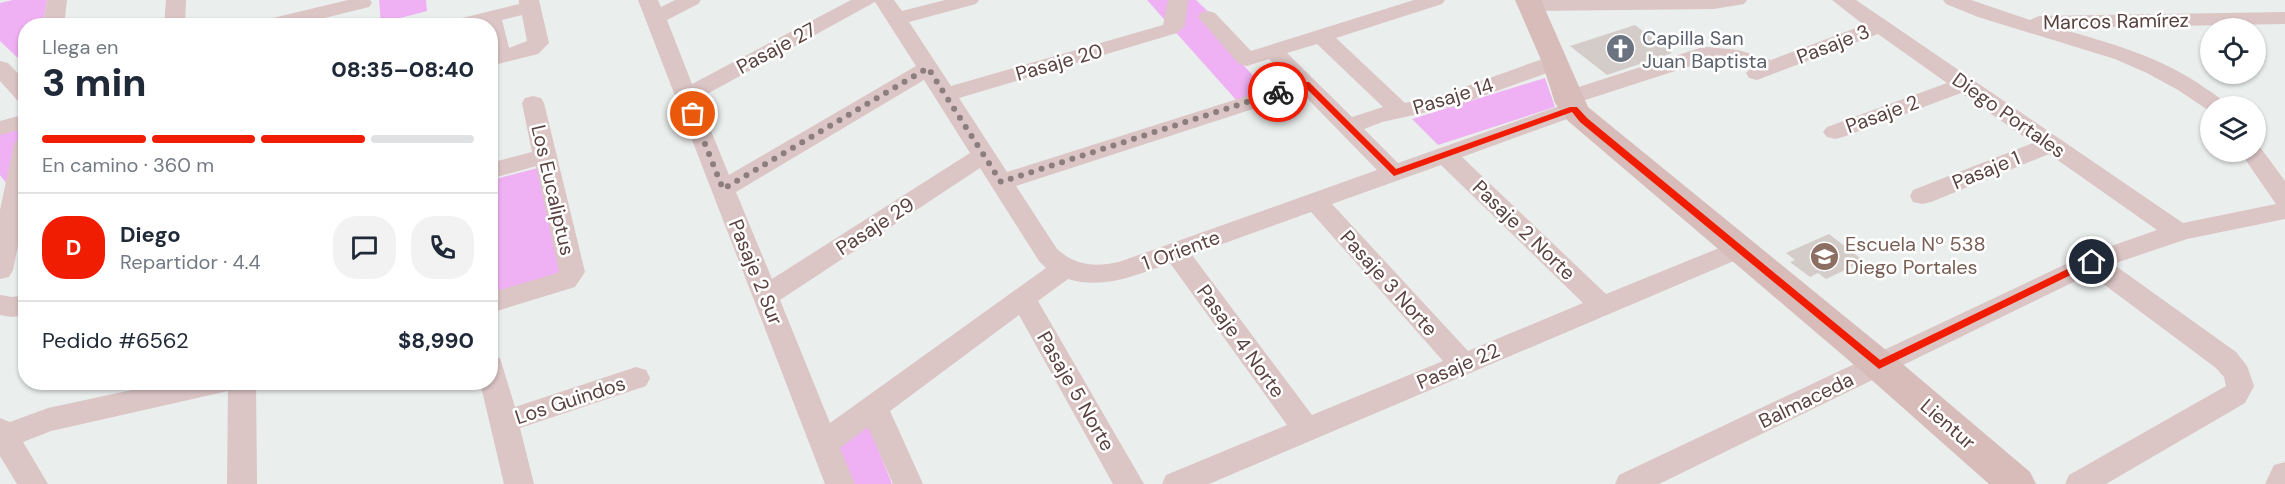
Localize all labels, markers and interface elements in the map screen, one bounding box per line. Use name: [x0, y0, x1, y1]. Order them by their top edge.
street label: Marcos Ramírez: [2043, 7, 2189, 35]
street label: Pasaje 27: [732, 16, 820, 80]
street label: Pasaje 3: [1793, 18, 1873, 70]
map controls: [2200, 18, 2266, 162]
button: locate: [2200, 18, 2266, 84]
place label: Capilla San Juan Baptista: [1642, 25, 1767, 74]
church icon: Capilla San Juan Baptista: [1605, 33, 1637, 65]
text: Llega en: [42, 34, 119, 60]
street label: Pasaje 20: [1012, 37, 1106, 87]
text: 08:35–08:40: [331, 55, 474, 84]
text: 3 min: [42, 57, 147, 108]
courier: [1248, 62, 1308, 122]
street label: Diego Portales: [1947, 66, 2071, 164]
street label: Pasaje 14: [1410, 71, 1496, 121]
icon: bike: [1262, 76, 1295, 109]
pin: [667, 88, 718, 139]
street label: Pasaje 2: [1842, 89, 1922, 139]
button: layers: [2200, 96, 2266, 162]
icon: bag: [676, 97, 709, 130]
street label: Los Eucaliptus: [525, 122, 581, 258]
street label: Pasaje 1: [1948, 145, 2024, 195]
text: En camino · 360 m: [42, 152, 214, 178]
street label: Pasaje 2 Norte: [1467, 174, 1581, 286]
street label: Pasaje 29: [831, 191, 919, 261]
street label: Pasaje 2 Sur: [723, 215, 789, 329]
button: chat: [333, 216, 396, 279]
button: phone: [411, 216, 474, 279]
text: Diego: [120, 220, 181, 249]
street label: 1 Oriente: [1138, 224, 1224, 276]
street label: Pasaje 3 Norte: [1335, 225, 1443, 341]
place label: Escuela Nº 538 Diego Portales: [1845, 231, 1986, 280]
text: D: [66, 233, 81, 262]
pin: [2066, 236, 2117, 287]
school or university icon: Escuela Nº 538 Diego Portales: [1808, 240, 1840, 272]
icon: home: [2075, 245, 2108, 278]
text: Repartidor · 4.4: [120, 249, 261, 275]
street label: Pasaje 4 Norte: [1191, 279, 1291, 403]
text: Pedido #6562: [42, 326, 189, 355]
text: $8,990: [398, 326, 474, 355]
street label: Pasaje 5 Norte: [1031, 326, 1121, 456]
street label: Pasaje 22: [1413, 337, 1503, 395]
street label: Balmaceda: [1754, 366, 1858, 434]
street label: Los Guindos: [511, 370, 629, 430]
street label: Lientur: [1915, 393, 1981, 455]

